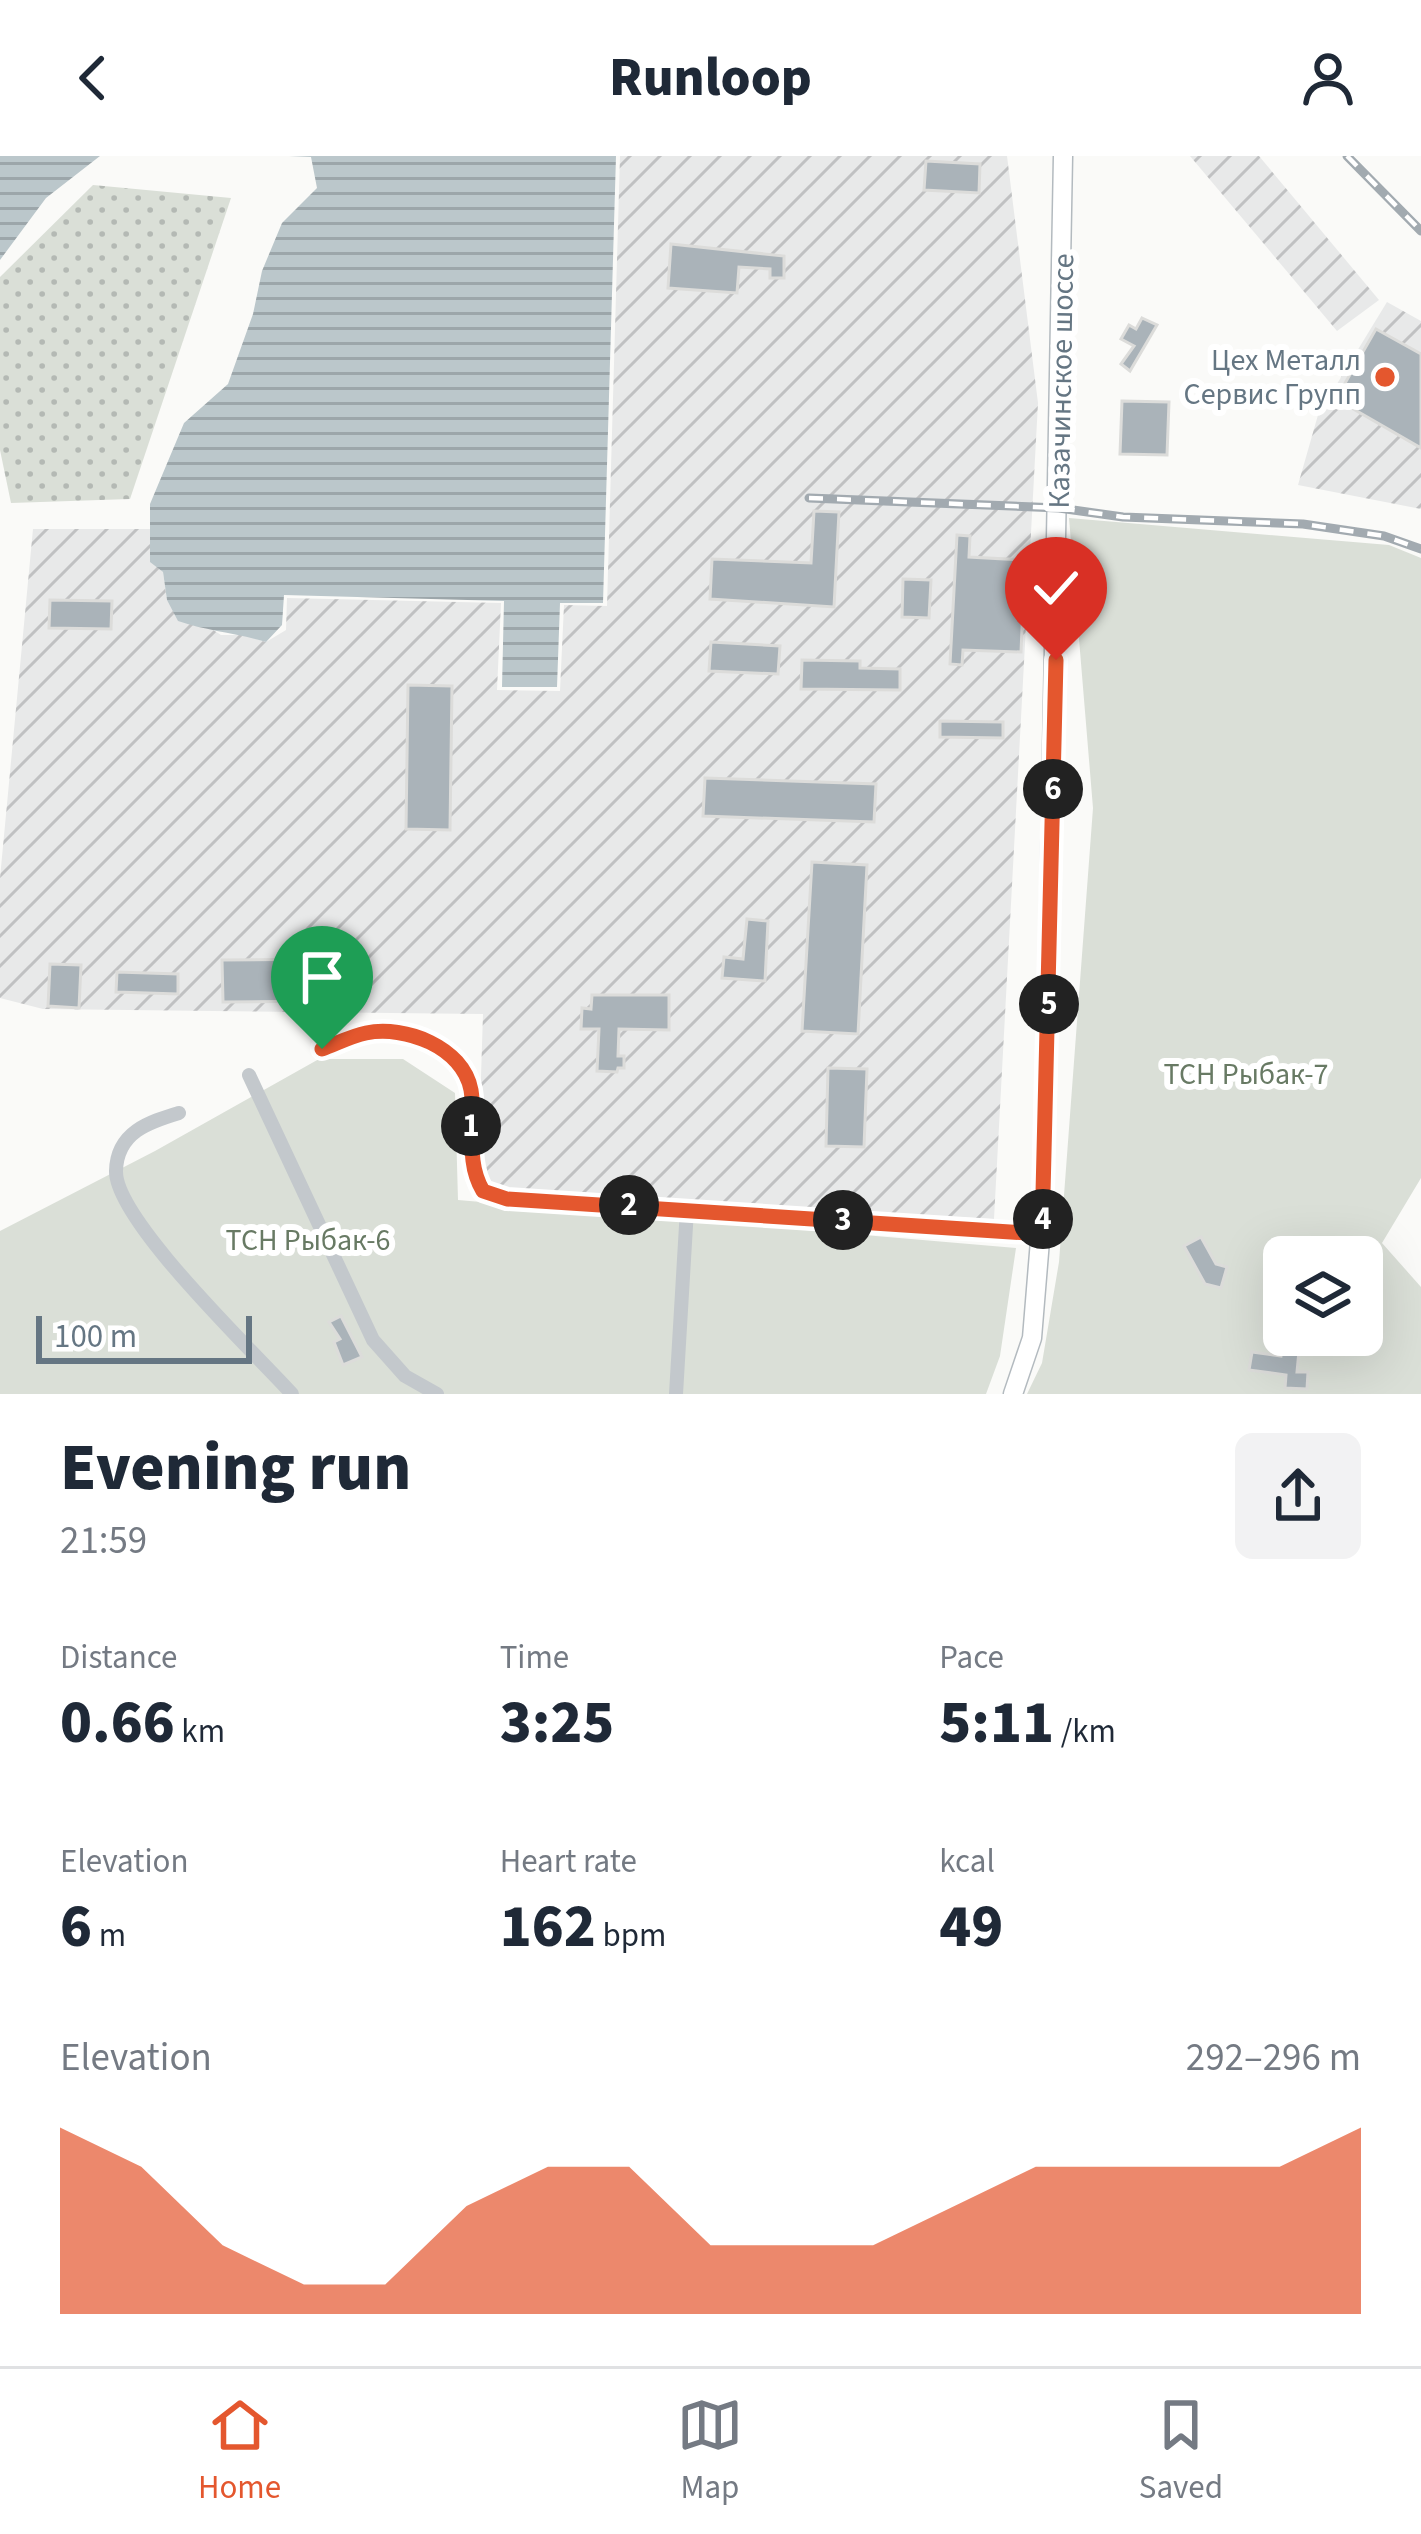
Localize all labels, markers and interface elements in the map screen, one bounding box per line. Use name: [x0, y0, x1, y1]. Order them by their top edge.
text: Runloop: [609, 40, 812, 117]
icon: back: [60, 45, 126, 111]
icon: person: [1295, 45, 1361, 111]
street label: Казачинское шоссе: [1038, 253, 1085, 509]
place label: Цех Металл Сервис Групп: [1184, 339, 1361, 416]
marker: Цех Металл Сервис Групп: [1372, 364, 1398, 390]
pin: [1005, 537, 1107, 660]
icon: check: [1023, 555, 1089, 621]
pin: 6: [1023, 759, 1083, 819]
text: 6: [1044, 765, 1062, 812]
pin: [271, 926, 373, 1049]
icon: arrive: [289, 944, 355, 1010]
pin: 5: [1019, 974, 1079, 1034]
text: 5: [1040, 980, 1058, 1027]
park label: ТСН Рыбак-7: [1164, 1053, 1328, 1096]
pin: 1: [441, 1096, 501, 1156]
text: 1: [462, 1102, 480, 1149]
pin: 2: [599, 1175, 659, 1235]
text: 2: [620, 1181, 638, 1228]
pin: 4: [1013, 1189, 1073, 1249]
pin: 3: [813, 1190, 873, 1250]
text: 4: [1034, 1195, 1052, 1242]
text: 3: [834, 1196, 852, 1243]
park label: ТСН Рыбак-6: [226, 1219, 390, 1262]
map controls: [1263, 1236, 1383, 1356]
button: layers: [1263, 1236, 1383, 1356]
scale bar: [36, 1310, 252, 1363]
text: 100 m: [54, 1313, 137, 1360]
text: Evening run: [60, 1421, 411, 1515]
button: share: [1235, 1433, 1361, 1559]
text: 21:59: [60, 1513, 147, 1569]
text: Distance: [60, 1634, 177, 1681]
text: Time: [500, 1634, 569, 1681]
text: Pace: [939, 1634, 1004, 1681]
text: 0.66: [60, 1681, 175, 1766]
text: 3:25: [500, 1681, 614, 1766]
text: 5:11: [939, 1681, 1054, 1766]
text: km: [175, 1708, 225, 1755]
text: /km: [1054, 1708, 1116, 1755]
text: Elevation: [60, 1838, 189, 1885]
text: Heart rate: [500, 1838, 637, 1885]
text: kcal: [939, 1838, 995, 1885]
text: 6: [60, 1885, 92, 1970]
text: 162: [500, 1885, 596, 1970]
text: 49: [939, 1885, 1003, 1970]
text: m: [92, 1912, 126, 1959]
text: bpm: [596, 1912, 666, 1959]
text: Elevation: [60, 2030, 212, 2086]
text: 292–296 m: [1186, 2030, 1361, 2086]
tab: Home: [198, 2392, 281, 2511]
tab: Map: [677, 2392, 743, 2511]
tab: Saved: [1139, 2392, 1223, 2511]

